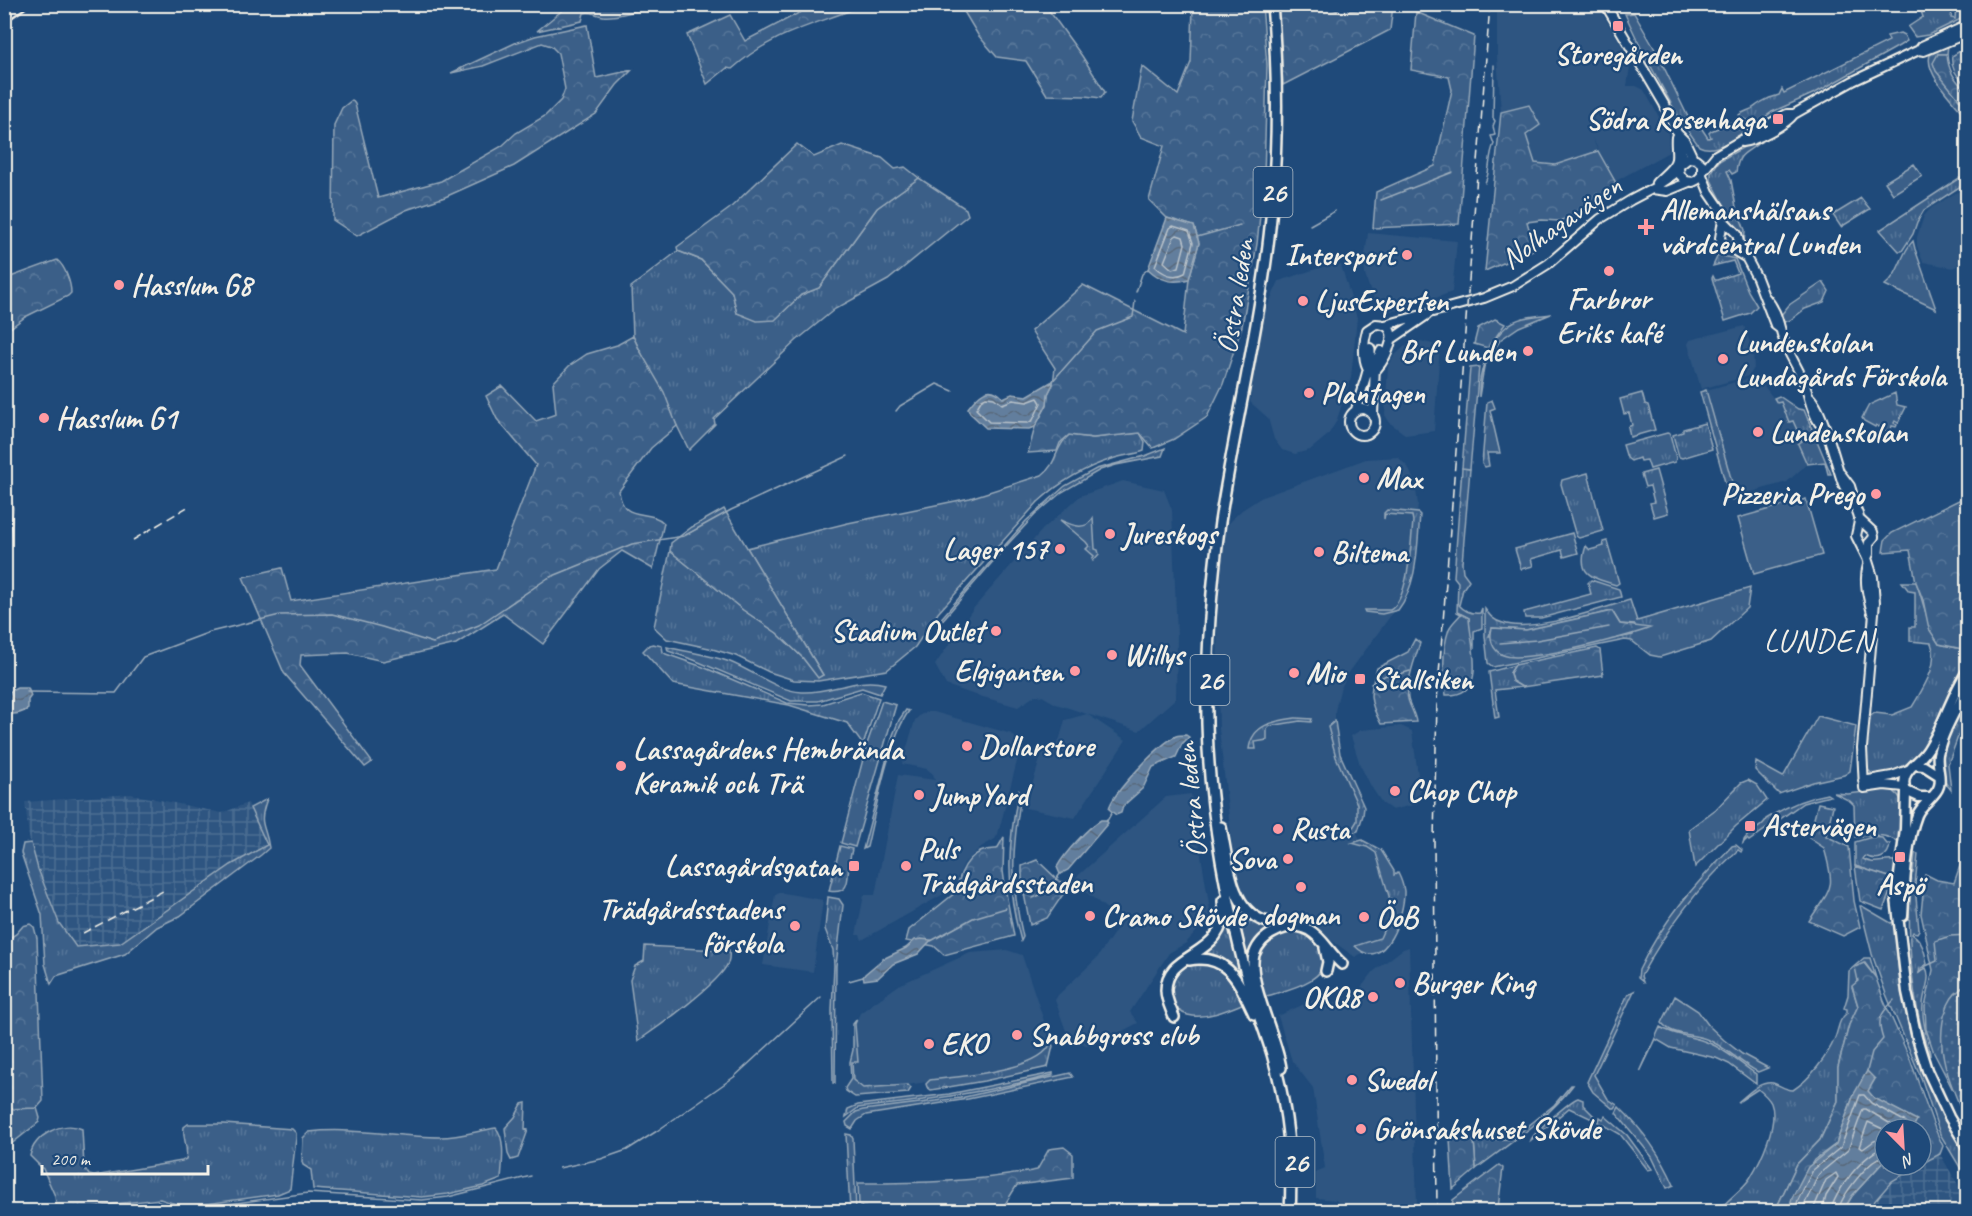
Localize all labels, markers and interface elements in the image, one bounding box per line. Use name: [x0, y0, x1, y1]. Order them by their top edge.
marker: Storegården: [1611, 19, 1625, 33]
place label: Storegården: [1554, 35, 1684, 73]
place label: Södra Rosenhaga: [1585, 100, 1769, 138]
marker: Södra Rosenhaga: [1771, 112, 1785, 126]
street label: Nolhagavägen: [1493, 166, 1629, 277]
road number: 26: [1254, 167, 1292, 217]
place label: Allemanshälsans vårdcentral Lunden: [1660, 191, 1862, 263]
marker: Allemanshälsans vårdcentral Lunden: [1637, 218, 1655, 236]
street label: Östra leden: [1207, 234, 1263, 356]
place label: Intersport: [1285, 236, 1398, 274]
marker: Intersport: [1400, 248, 1414, 262]
marker: Farbror Eriks kafé: [1602, 264, 1616, 278]
place label: Hasslum G8: [131, 266, 255, 304]
marker: Hasslum G8: [112, 278, 126, 292]
place label: Farbror Eriks kafé: [1557, 280, 1665, 352]
place label: LjusExperten: [1315, 282, 1449, 320]
marker: LjusExperten: [1296, 294, 1310, 308]
place label: Lundenskolan Lundagårds Förskola: [1735, 323, 1949, 395]
place label: Brf Lunden: [1400, 332, 1517, 370]
marker: Brf Lunden: [1521, 344, 1535, 358]
marker: Lundenskolan Lundagårds Förskola: [1716, 352, 1730, 366]
place label: Plantagen: [1321, 374, 1426, 412]
marker: Plantagen: [1302, 386, 1316, 400]
place label: Hasslum G1: [56, 399, 180, 437]
marker: Hasslum G1: [37, 411, 51, 425]
place label: Lundenskolan: [1770, 413, 1909, 451]
marker: Lundenskolan: [1751, 425, 1765, 439]
place label: Max: [1376, 459, 1424, 497]
marker: Max: [1357, 471, 1371, 485]
place label: Pizzeria Prego: [1721, 475, 1866, 513]
marker: Pizzeria Prego: [1869, 487, 1883, 501]
place label: Jureskogs: [1120, 515, 1220, 553]
marker: Jureskogs: [1103, 527, 1117, 541]
place label: Lager 157: [943, 530, 1052, 568]
place label: Biltema: [1331, 533, 1410, 571]
marker: Lager 157: [1053, 542, 1067, 556]
marker: Biltema: [1312, 545, 1326, 559]
place label: Stadium Outlet: [830, 612, 989, 650]
district label: LUNDEN: [1764, 620, 1878, 661]
marker: Stadium Outlet: [989, 624, 1003, 638]
place label: Willys: [1124, 636, 1187, 674]
marker: Willys: [1105, 648, 1119, 662]
place label: Elgiganten: [954, 652, 1065, 690]
place label: Mio: [1306, 654, 1348, 692]
road number: 26: [1190, 655, 1230, 705]
place label: Stallsiken: [1372, 660, 1475, 698]
marker: Elgiganten: [1068, 664, 1082, 678]
marker: Mio: [1287, 666, 1301, 680]
marker: Stallsiken: [1353, 672, 1367, 686]
place label: Dollarstore: [979, 727, 1097, 765]
place label: Lassagårdens Hembrända Keramik och Trä: [633, 730, 906, 802]
marker: Dollarstore: [960, 739, 974, 753]
street label: Östra leden: [1166, 739, 1216, 860]
marker: Lassagårdens Hembrända Keramik och Trä: [614, 759, 628, 773]
place label: Chop Chop: [1407, 772, 1518, 810]
place label: JumpYard: [929, 776, 1033, 814]
marker: Chop Chop: [1388, 784, 1402, 798]
marker: JumpYard: [912, 788, 926, 802]
place label: Astervägen: [1762, 807, 1877, 845]
place label: Rusta: [1290, 810, 1352, 848]
marker: Astervägen: [1743, 819, 1757, 833]
marker: Rusta: [1271, 822, 1285, 836]
place label: Puls Trädgårdsstaden: [918, 830, 1094, 902]
place label: Sova: [1228, 840, 1279, 878]
place label: Lassagårdsgatan: [665, 847, 844, 885]
marker: Aspö: [1893, 850, 1907, 864]
marker: Sova: [1281, 852, 1295, 866]
marker: Lassagårdsgatan: [847, 859, 861, 873]
marker: Puls Trädgårdsstaden: [899, 859, 913, 873]
place label: Aspö: [1876, 866, 1928, 904]
marker: dogman: [1294, 880, 1308, 894]
place label: Trädgårdsstadens förskola: [598, 890, 786, 962]
place label: dogman: [1263, 896, 1341, 934]
place label: Cramo Skövde: [1102, 897, 1248, 935]
place label: ÖoB: [1376, 898, 1420, 936]
marker: Cramo Skövde: [1083, 909, 1097, 923]
marker: ÖoB: [1357, 910, 1371, 924]
marker: Trädgårdsstadens förskola: [788, 919, 802, 933]
place label: Burger King: [1412, 964, 1537, 1002]
marker: Burger King: [1393, 976, 1407, 990]
place label: OKQ8: [1302, 978, 1364, 1016]
marker: OKQ8: [1366, 990, 1380, 1004]
place label: Snabbgross club: [1029, 1016, 1201, 1054]
place label: EKO: [941, 1025, 991, 1063]
marker: Snabbgross club: [1010, 1028, 1024, 1042]
marker: EKO: [922, 1037, 936, 1051]
place label: Swedol: [1364, 1061, 1437, 1099]
marker: Swedol: [1345, 1073, 1359, 1087]
place label: Grönsakshuset Skövde: [1373, 1110, 1603, 1148]
north arrow: [1873, 1117, 1933, 1177]
marker: Grönsakshuset Skövde: [1354, 1122, 1368, 1136]
road number: 26: [1276, 1137, 1314, 1187]
scale bar: [42, 1138, 208, 1176]
text: 200 m: [51, 1148, 92, 1170]
text: N: [1897, 1149, 1917, 1172]

